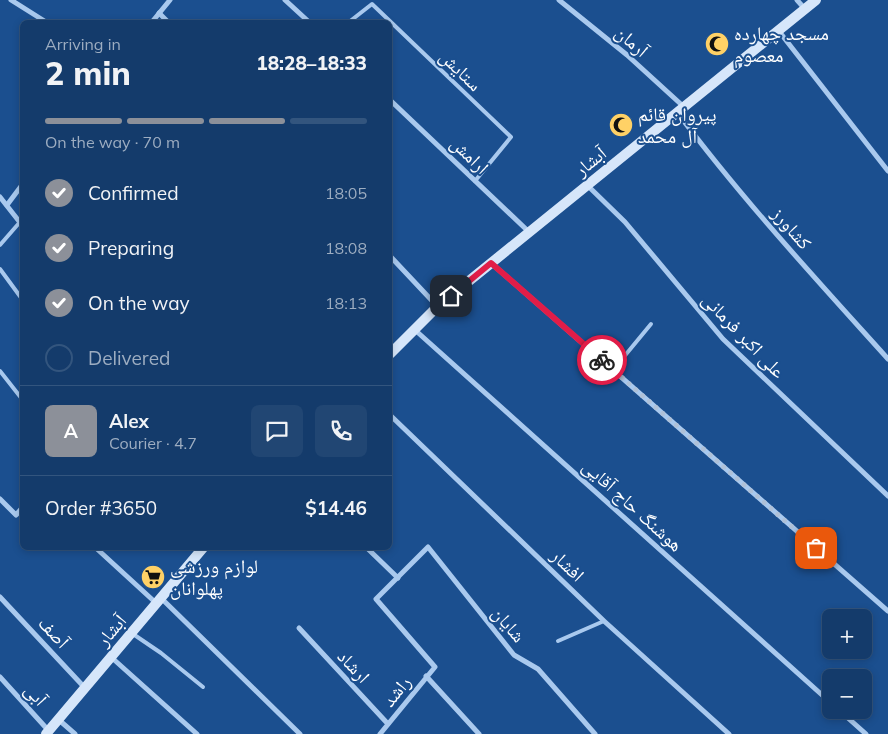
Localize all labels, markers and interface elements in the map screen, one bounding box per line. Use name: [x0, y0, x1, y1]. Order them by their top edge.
street label: آرمان: [610, 20, 655, 63]
place label: مسجد چهارده معصوم: [734, 21, 829, 69]
mosque icon: مسجد چهارده معصوم: [704, 31, 730, 57]
text: Arriving in: [45, 34, 121, 54]
street label: ستایش: [435, 44, 487, 96]
text: 18:28–18:33: [256, 51, 367, 75]
text: 2 min: [45, 53, 131, 93]
place label: پیروان قائم آل محمد: [638, 102, 717, 148]
mosque icon: پیروان قائم آل محمد: [608, 112, 634, 138]
street label: ارامش: [446, 131, 494, 179]
text: On the way · 70 m: [45, 132, 180, 152]
street label: آبشار: [568, 140, 612, 182]
icon: check: [45, 179, 73, 207]
text: Confirmed: [88, 181, 179, 205]
text: 18:05: [325, 183, 367, 203]
street label: کشاورز: [766, 201, 817, 254]
icon: check: [45, 234, 73, 262]
text: Preparing: [88, 236, 174, 260]
text: 18:08: [325, 238, 367, 258]
pin: [430, 275, 472, 317]
icon: home: [437, 282, 465, 310]
street label: علی اکبر فرمانی: [697, 287, 791, 383]
icon: check: [45, 289, 73, 317]
text: On the way: [88, 291, 190, 315]
text: 18:13: [325, 293, 367, 313]
courier: [577, 335, 627, 385]
text: Delivered: [88, 346, 170, 370]
icon: bike: [588, 346, 616, 374]
button: chat: [251, 405, 303, 457]
button: phone: [315, 405, 367, 457]
text: Alex: [109, 409, 149, 433]
text: A: [64, 419, 78, 443]
text: Courier · 4.7: [109, 433, 197, 453]
street label: هوشنگ حاج آقایی: [578, 454, 688, 556]
text: Order #3650: [45, 496, 157, 520]
text: $14.46: [305, 496, 367, 520]
pin: [795, 527, 837, 569]
icon: bag: [802, 534, 830, 562]
street label: افشار: [546, 543, 590, 587]
place label: لوازم ورزشی پهلوانان: [170, 554, 258, 600]
supermarket icon: لوازم ورزشی پهلوانان: [140, 564, 166, 590]
street label: شایان: [487, 601, 531, 647]
street label: آبشار: [90, 608, 132, 652]
map controls: [822, 609, 872, 719]
button: +: [822, 609, 872, 659]
street label: آصف: [33, 611, 76, 654]
street label: ارشاد: [333, 644, 375, 688]
button: −: [822, 669, 872, 719]
street label: راشد: [376, 670, 416, 712]
street label: آبی: [19, 677, 53, 711]

